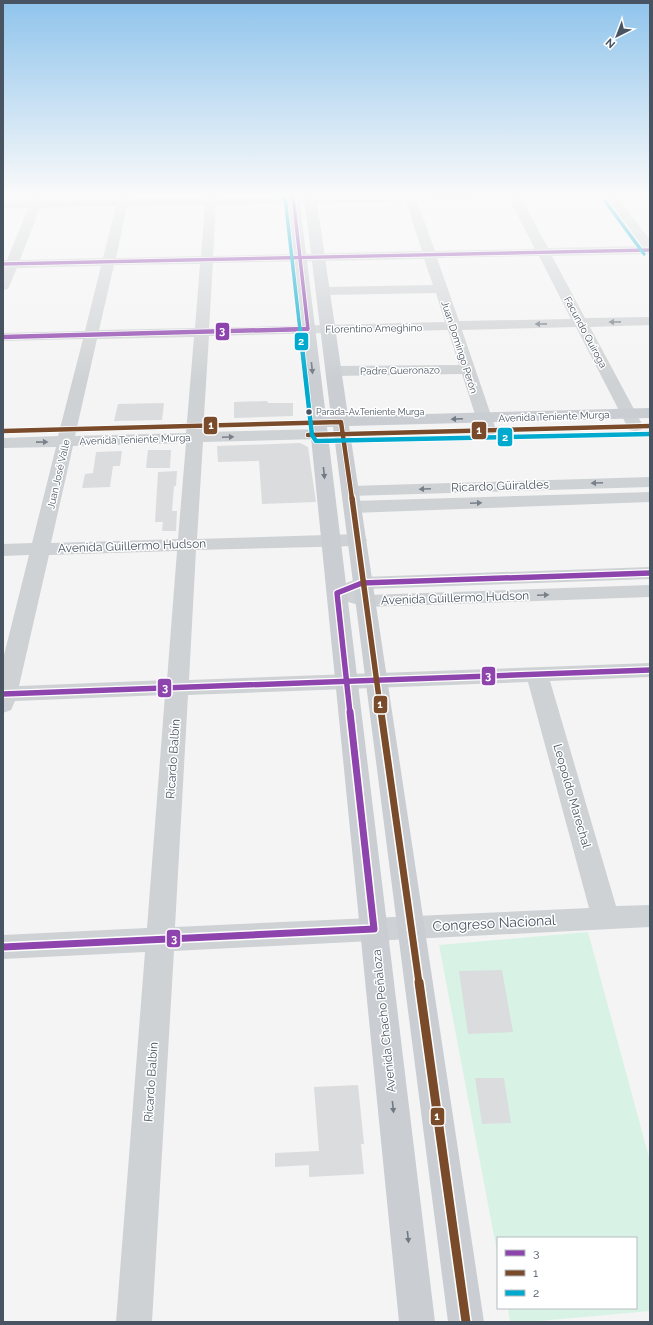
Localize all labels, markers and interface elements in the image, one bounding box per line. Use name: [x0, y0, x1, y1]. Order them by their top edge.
north arrow: [597, 16, 637, 56]
text: N: [603, 35, 618, 51]
street label: Facundo Quiroga: [562, 295, 609, 370]
street label: Juan Domingo Perón: [439, 299, 480, 395]
one-way arrow: [608, 319, 621, 325]
one-way arrow: [534, 321, 547, 327]
line badge: 3: [215, 322, 230, 341]
street label: Florentino Ameghino: [325, 322, 423, 335]
text: 3: [219, 325, 225, 338]
line badge: 2: [294, 332, 309, 351]
text: 2: [298, 335, 304, 348]
one-way arrow: [309, 362, 316, 374]
street label: Padre Gueronazo: [360, 364, 440, 377]
marker: Parada-Av.Teniente Murga: [304, 407, 314, 417]
place label: Parada-Av.Teniente Murga: [316, 407, 425, 417]
street label: Avenida Teniente Murga: [498, 409, 610, 424]
one-way arrow: [451, 415, 463, 422]
line badge: 1: [203, 416, 218, 435]
text: 1: [208, 419, 214, 432]
line badge: 1: [471, 421, 487, 440]
text: 1: [476, 424, 482, 437]
line badge: 2: [497, 427, 513, 447]
text: 2: [502, 431, 508, 444]
street label: Avenida Teniente Murga: [79, 432, 191, 447]
one-way arrow: [222, 434, 235, 440]
street label: Juan José Valle: [45, 438, 72, 510]
one-way arrow: [36, 439, 49, 445]
one-way arrow: [321, 467, 327, 479]
street label: Ricardo Güiraldes: [451, 477, 549, 495]
one-way arrow: [591, 480, 603, 487]
one-way arrow: [418, 486, 431, 492]
one-way arrow: [470, 500, 483, 506]
street label: Avenida Guillermo Hudson: [58, 536, 206, 556]
street label: Avenida Guillermo Hudson: [381, 588, 529, 608]
one-way arrow: [537, 591, 549, 598]
line badge: 3: [481, 666, 496, 686]
text: 3: [485, 670, 491, 683]
line badge: 3: [157, 678, 172, 698]
text: 3: [162, 682, 168, 695]
line badge: 1: [373, 695, 388, 714]
text: 1: [377, 698, 383, 711]
street label: Ricardo Balbín: [163, 719, 183, 799]
street label: Leopoldo Marechal: [550, 742, 594, 851]
street label: Congreso Nacional: [432, 912, 556, 934]
line badge: 3: [166, 929, 181, 948]
text: 3: [171, 933, 177, 946]
street label: Avenida Chacho Peñaloza: [370, 949, 398, 1093]
street label: Ricardo Balbín: [141, 1042, 161, 1122]
one-way arrow: [390, 1101, 397, 1113]
line badge: 1: [430, 1107, 445, 1126]
text: 1: [434, 1110, 440, 1123]
one-way arrow: [404, 1231, 411, 1243]
legend: [497, 1237, 637, 1309]
text: 3: [533, 1246, 539, 1260]
text: 1: [533, 1266, 538, 1280]
text: 2: [533, 1286, 539, 1300]

